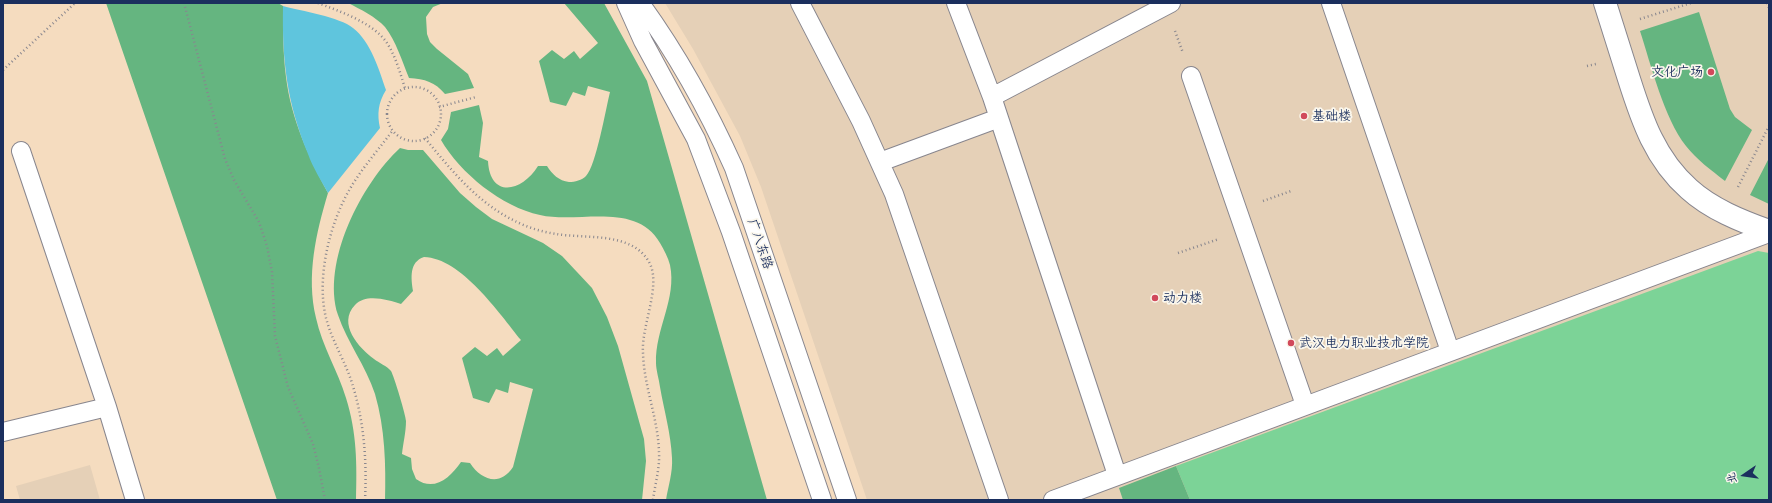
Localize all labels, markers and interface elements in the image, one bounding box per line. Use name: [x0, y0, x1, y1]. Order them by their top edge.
place label: 文化广场: [1651, 64, 1703, 80]
marker: 文化广场: [1706, 67, 1716, 77]
place label: 基础楼: [1312, 108, 1351, 124]
marker: 基础楼: [1299, 111, 1309, 121]
street label: 广八东路: [744, 217, 776, 271]
place label: 动力楼: [1163, 290, 1202, 306]
marker: 动力楼: [1150, 293, 1160, 303]
place label: 武汉电力职业技术学院: [1299, 335, 1429, 351]
marker: 武汉电力职业技术学院: [1286, 338, 1296, 348]
north arrow: [1724, 455, 1764, 495]
text: 北: [1724, 471, 1739, 485]

